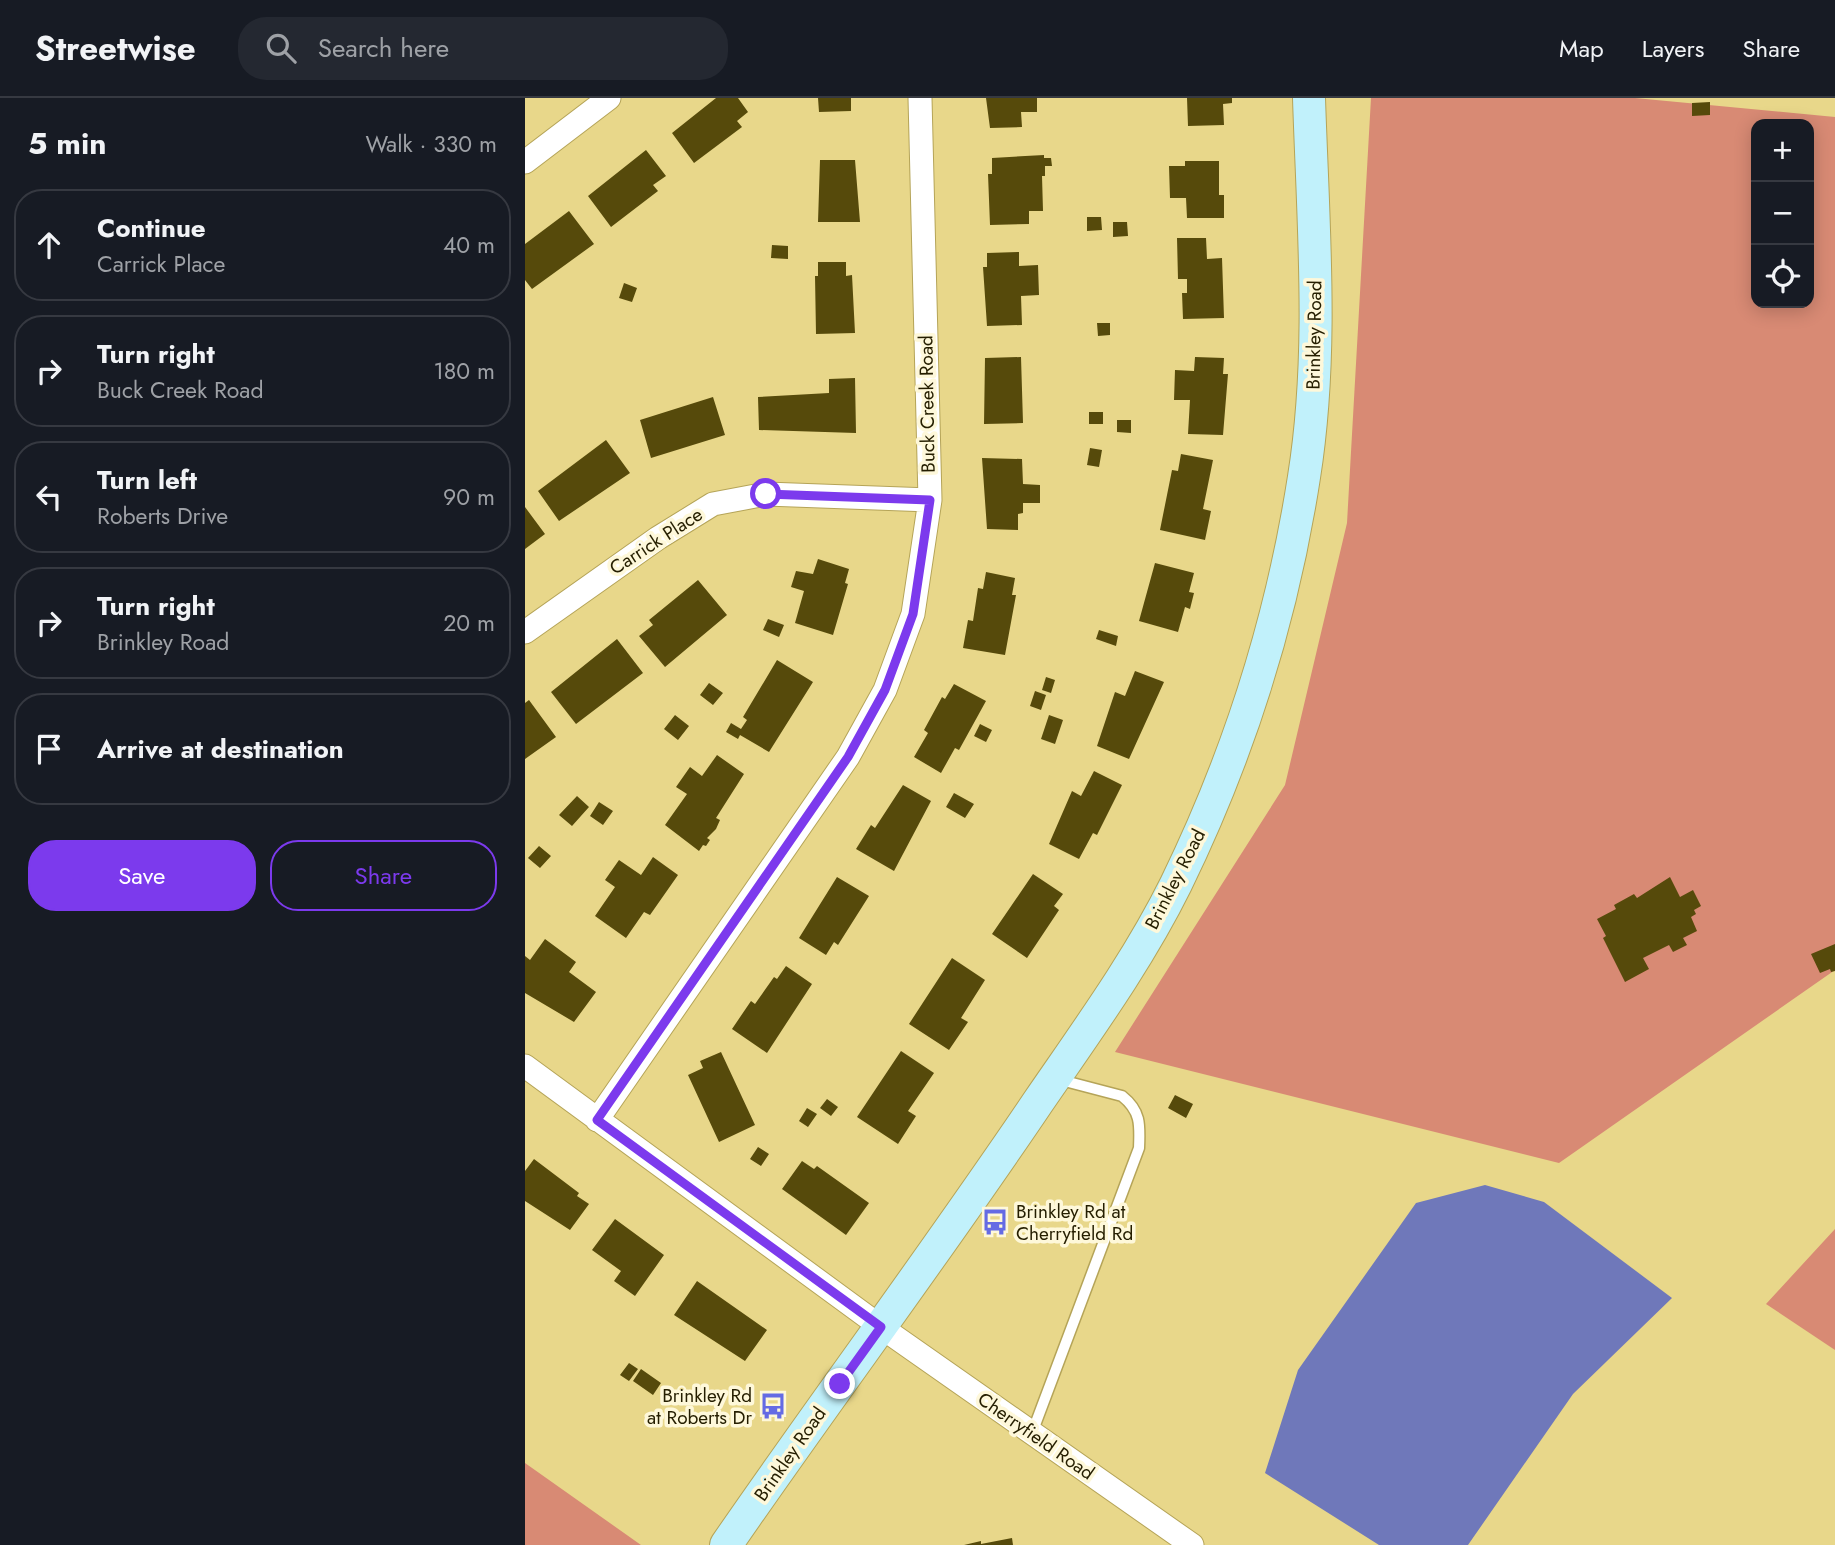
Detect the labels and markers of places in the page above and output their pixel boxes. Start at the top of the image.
place label: Brinkley Rd at Cherryfield Rd [1016,1198,1133,1247]
bus stop icon: Brinkley Rd at Cherryfield Rd [980,1207,1010,1237]
place label: Brinkley Rd at Roberts Dr [647,1382,752,1431]
bus stop icon: Brinkley Rd at Roberts Dr [758,1391,788,1421]

